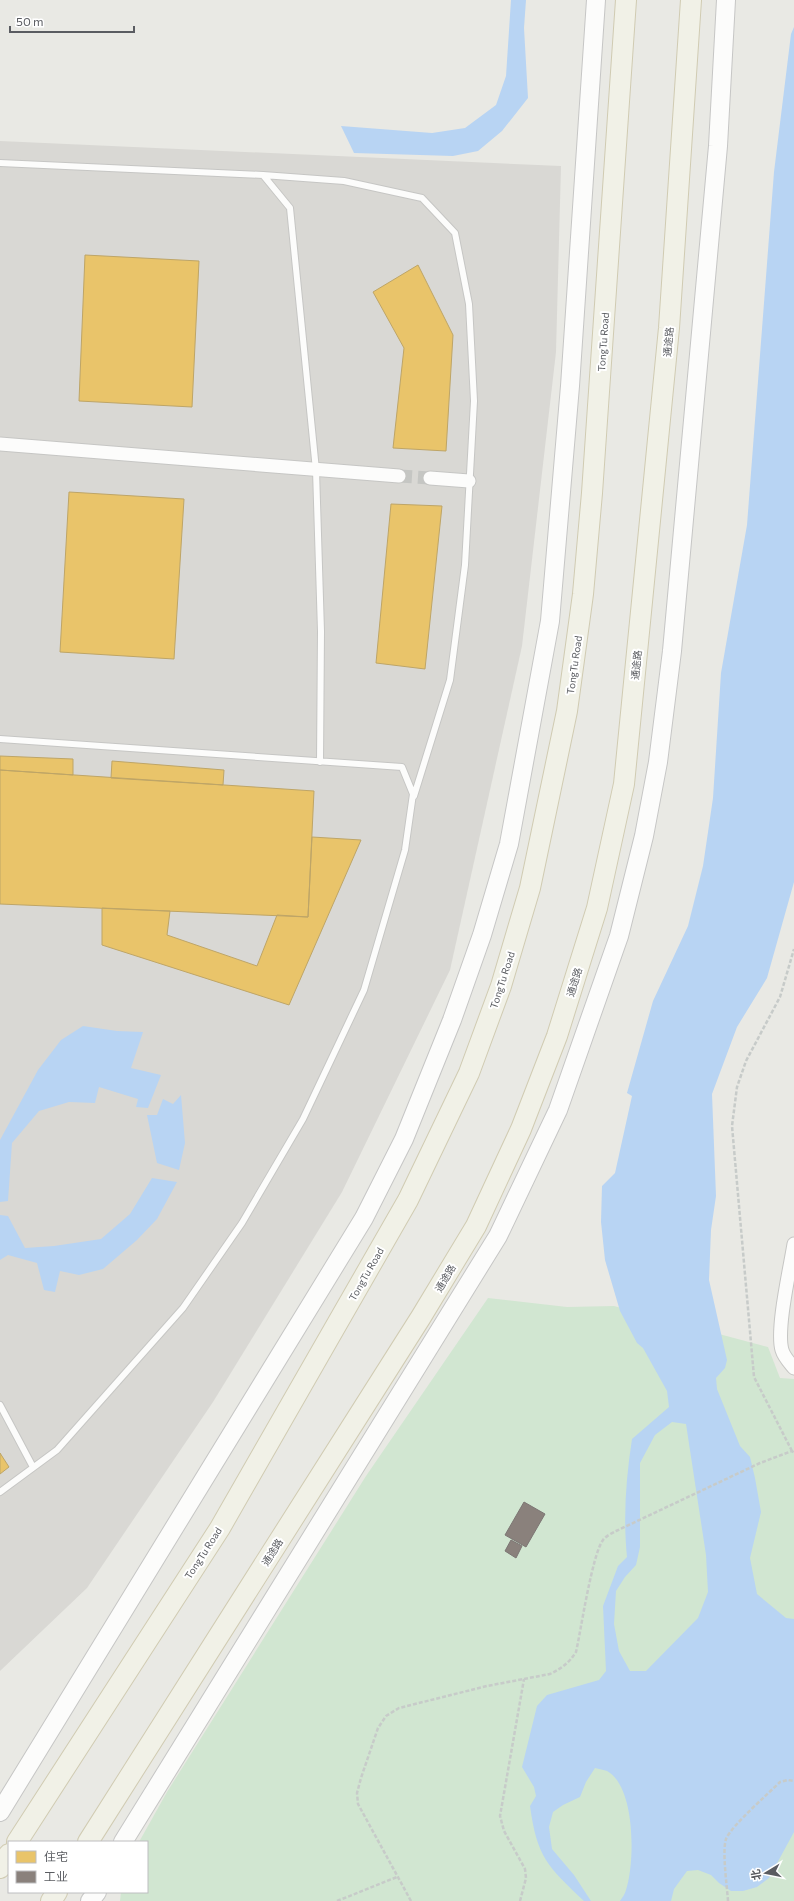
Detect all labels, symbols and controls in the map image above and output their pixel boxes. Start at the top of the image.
scale bar [10,8,134,34]
text: 50 m [16,14,44,28]
street label: TongTu Road [595,312,611,372]
street label: 通途路 [661,327,675,357]
street label: TongTu Road [564,635,584,695]
street label: 通途路 [628,649,644,681]
street label: TongTu Road [487,950,517,1010]
street label: 通途路 [564,966,584,998]
street label: TongTu Road [346,1245,386,1303]
street label: 通途路 [432,1262,458,1294]
street label: TongTu Road [182,1525,224,1581]
street label: 通途路 [259,1536,285,1568]
legend [8,1841,148,1893]
text: 住宅 [44,1849,68,1863]
north arrow [746,1853,786,1893]
text: 北 [748,1868,763,1881]
text: 工业 [44,1869,68,1883]

